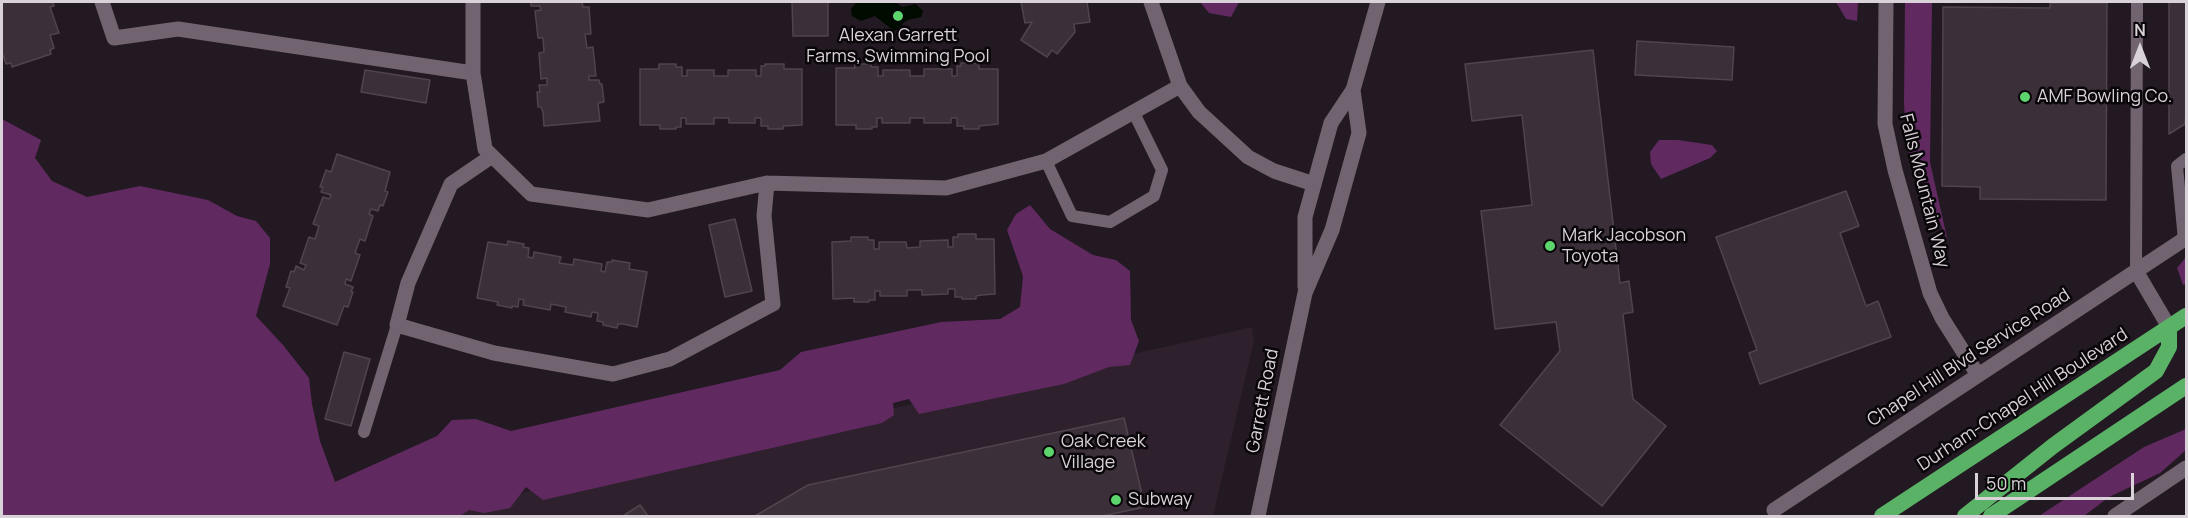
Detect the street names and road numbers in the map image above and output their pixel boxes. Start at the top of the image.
street label: Falls Mountain Way [1894,112,1954,270]
street label: Chapel Hill Blvd Service Road [1864,284,2074,432]
street label: Durham-Chapel Hill Boulevard [1914,324,2132,476]
street label: Garrett Road [1242,347,1284,455]

